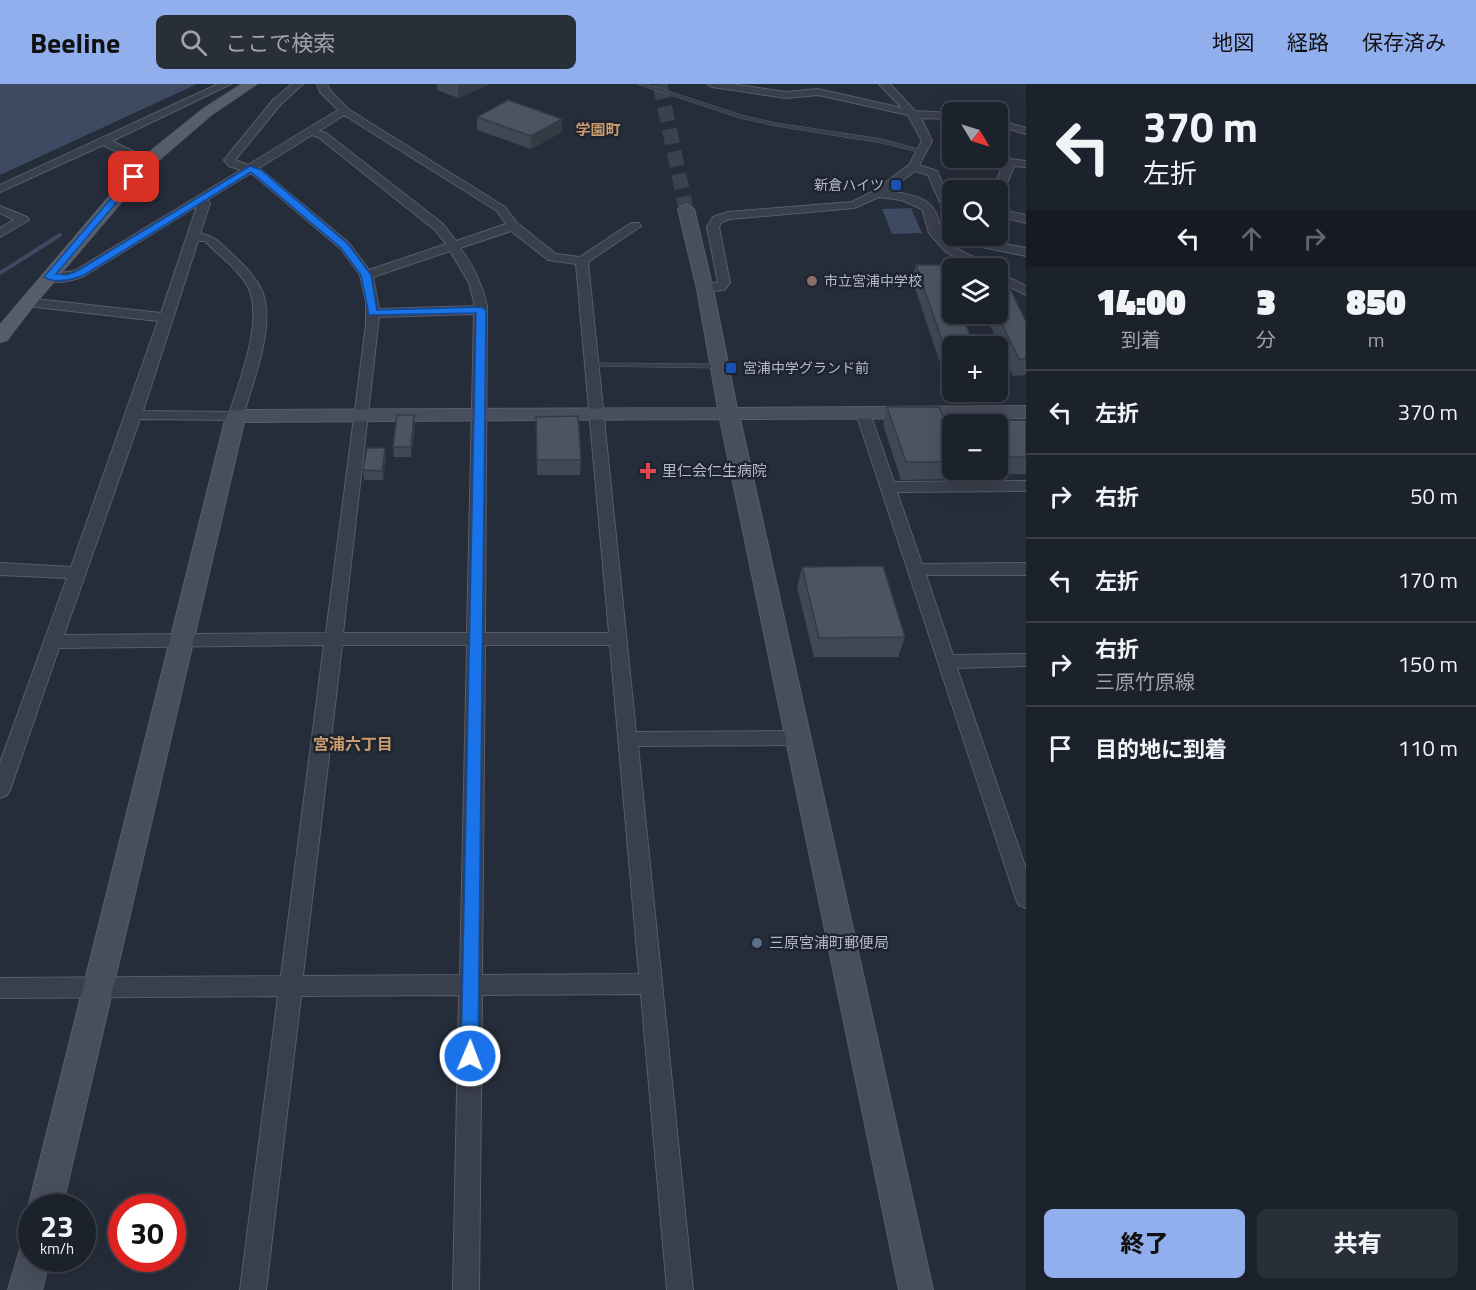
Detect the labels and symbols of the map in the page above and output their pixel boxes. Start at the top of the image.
north arrow [942,102,1008,168]
district label: 学園町 [575,118,621,141]
pin [108,151,159,202]
place label: 新倉ハイツ [814,174,884,195]
marker: 新倉ハイツ [889,178,903,192]
place label: 市立宮浦中学校 [824,270,922,291]
marker: 市立宮浦中学校 [805,274,819,288]
place label: 宮浦中学グランド前 [743,357,869,378]
marker: 宮浦中学グランド前 [724,361,738,375]
place label: 里仁会仁生病院 [662,459,767,482]
marker: 里仁会仁生病院 [639,462,657,480]
district label: 宮浦六丁目 [313,732,393,756]
place label: 三原宮浦町郵便局 [769,931,889,954]
marker: 三原宮浦町郵便局 [750,936,764,950]
position arrow [438,1024,502,1088]
speed limit sign: 30 [108,1194,186,1272]

